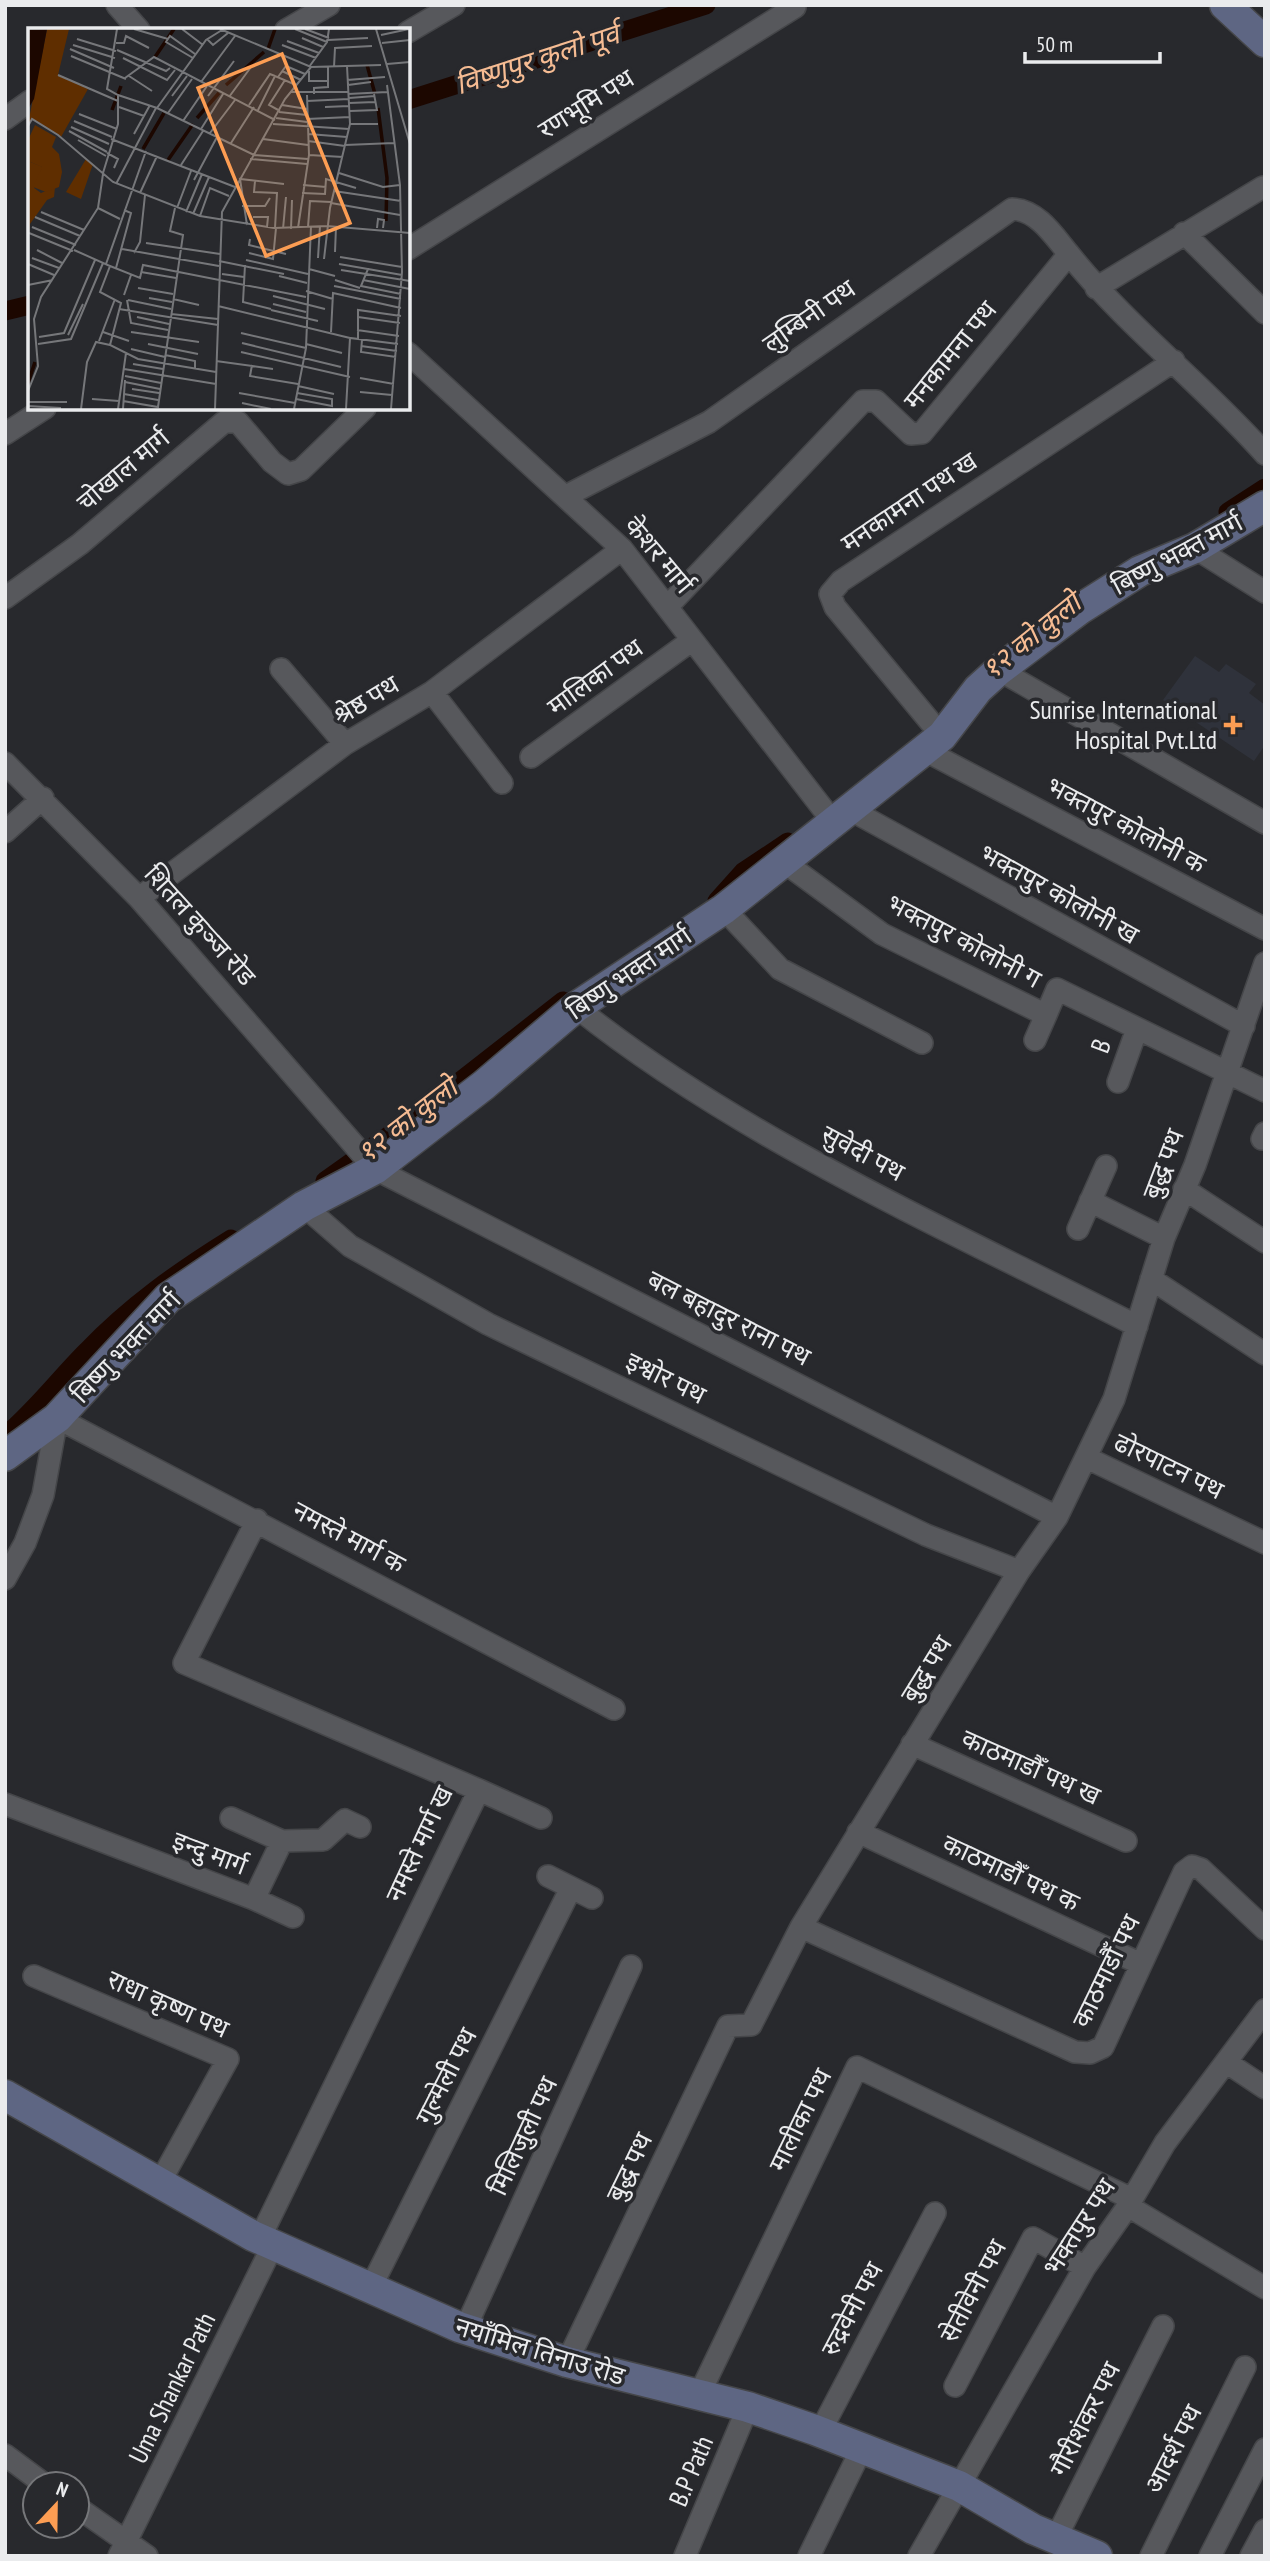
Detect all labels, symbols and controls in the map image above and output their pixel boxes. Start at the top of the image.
water label: विष्णुपुर कुलो पूर्व [450,12,630,102]
scale bar [1025,21,1160,65]
inset map [28,28,410,410]
text: 50 m [1036,31,1073,58]
street label: रणभूमि पथ [532,61,640,146]
street label: लुम्बिनी पथ [756,272,862,359]
street label: मनकामना पथ [896,293,1004,416]
street label: चोखाल मार्ग [69,421,177,518]
street label: मनकामना पथ ख [834,444,984,559]
street label: बिष्णु भक्त मार्ग [1106,505,1249,602]
street label: केशर मार्ग [618,509,702,601]
water label: १२ को कुलो [973,581,1092,687]
street label: मालिका पथ [540,631,649,722]
street label: श्रेष्ठ पथ [327,667,405,732]
place label: Sunrise International Hospital Pvt.Ltd [1029,693,1217,756]
marker: Sunrise International Hospital Pvt.Ltd [1223,715,1243,735]
street label: भक्तपुर कोलोनी क [1041,769,1212,881]
street label: भक्तपुर कोलोनी ख [974,836,1145,951]
street label: शितल कुञ्ज रोड [137,857,264,993]
street label: भक्तपुर कोलोनी ग [881,886,1047,995]
street label: बिष्णु भक्त मार्ग [560,918,698,1026]
street label: B [1083,1034,1118,1057]
water label: १२ को कुलो [349,1066,468,1170]
street label: सुवेदी पथ [816,1117,911,1188]
street label: बुद्ध पथ [1134,1124,1191,1204]
street label: बल बहादुर राना पथ [642,1262,817,1374]
street label: बिष्णु भक्त मार्ग [64,1283,188,1410]
street label: इश्वोर पथ [621,1344,712,1411]
street label: ढोरपाटन पथ [1109,1425,1230,1506]
street label: नमस्ते मार्ग क [287,1493,412,1580]
street label: बुद्ध पथ [892,1629,959,1708]
street label: काठमाडौँ पथ ख [957,1721,1106,1812]
street label: नमस्ते मार्ग ख [377,1780,460,1907]
street label: इन्दु मार्ग [168,1823,253,1883]
street label: काठमाडौँ पथ क [938,1827,1086,1919]
street label: काठमाडौँ पथ [1064,1909,1147,2033]
street label: राधा कृष्ण पथ [102,1962,234,2045]
street label: गुल्मेली पथ [407,2022,484,2129]
street label: मालीका पथ [761,2063,839,2177]
street label: मिलिजुली पथ [481,2071,565,2200]
street label: बुद्ध पथ [598,2127,659,2207]
street label: भक्तपुर पथ [1035,2172,1122,2282]
street label: सेतीवेनी पथ [932,2233,1014,2348]
street label: रुद्रवेनी पथ [813,2256,890,2361]
street label: Uma Shankar Path [121,2307,222,2469]
street label: नयाँमिल तिनाउ रोड [451,2309,630,2392]
street label: गौरीशंकर पथ [1042,2356,1128,2481]
street label: आदर्श पथ [1136,2399,1209,2499]
street label: B.P Path [661,2431,720,2511]
north arrow [21,2470,91,2540]
text: N [53,2476,72,2502]

